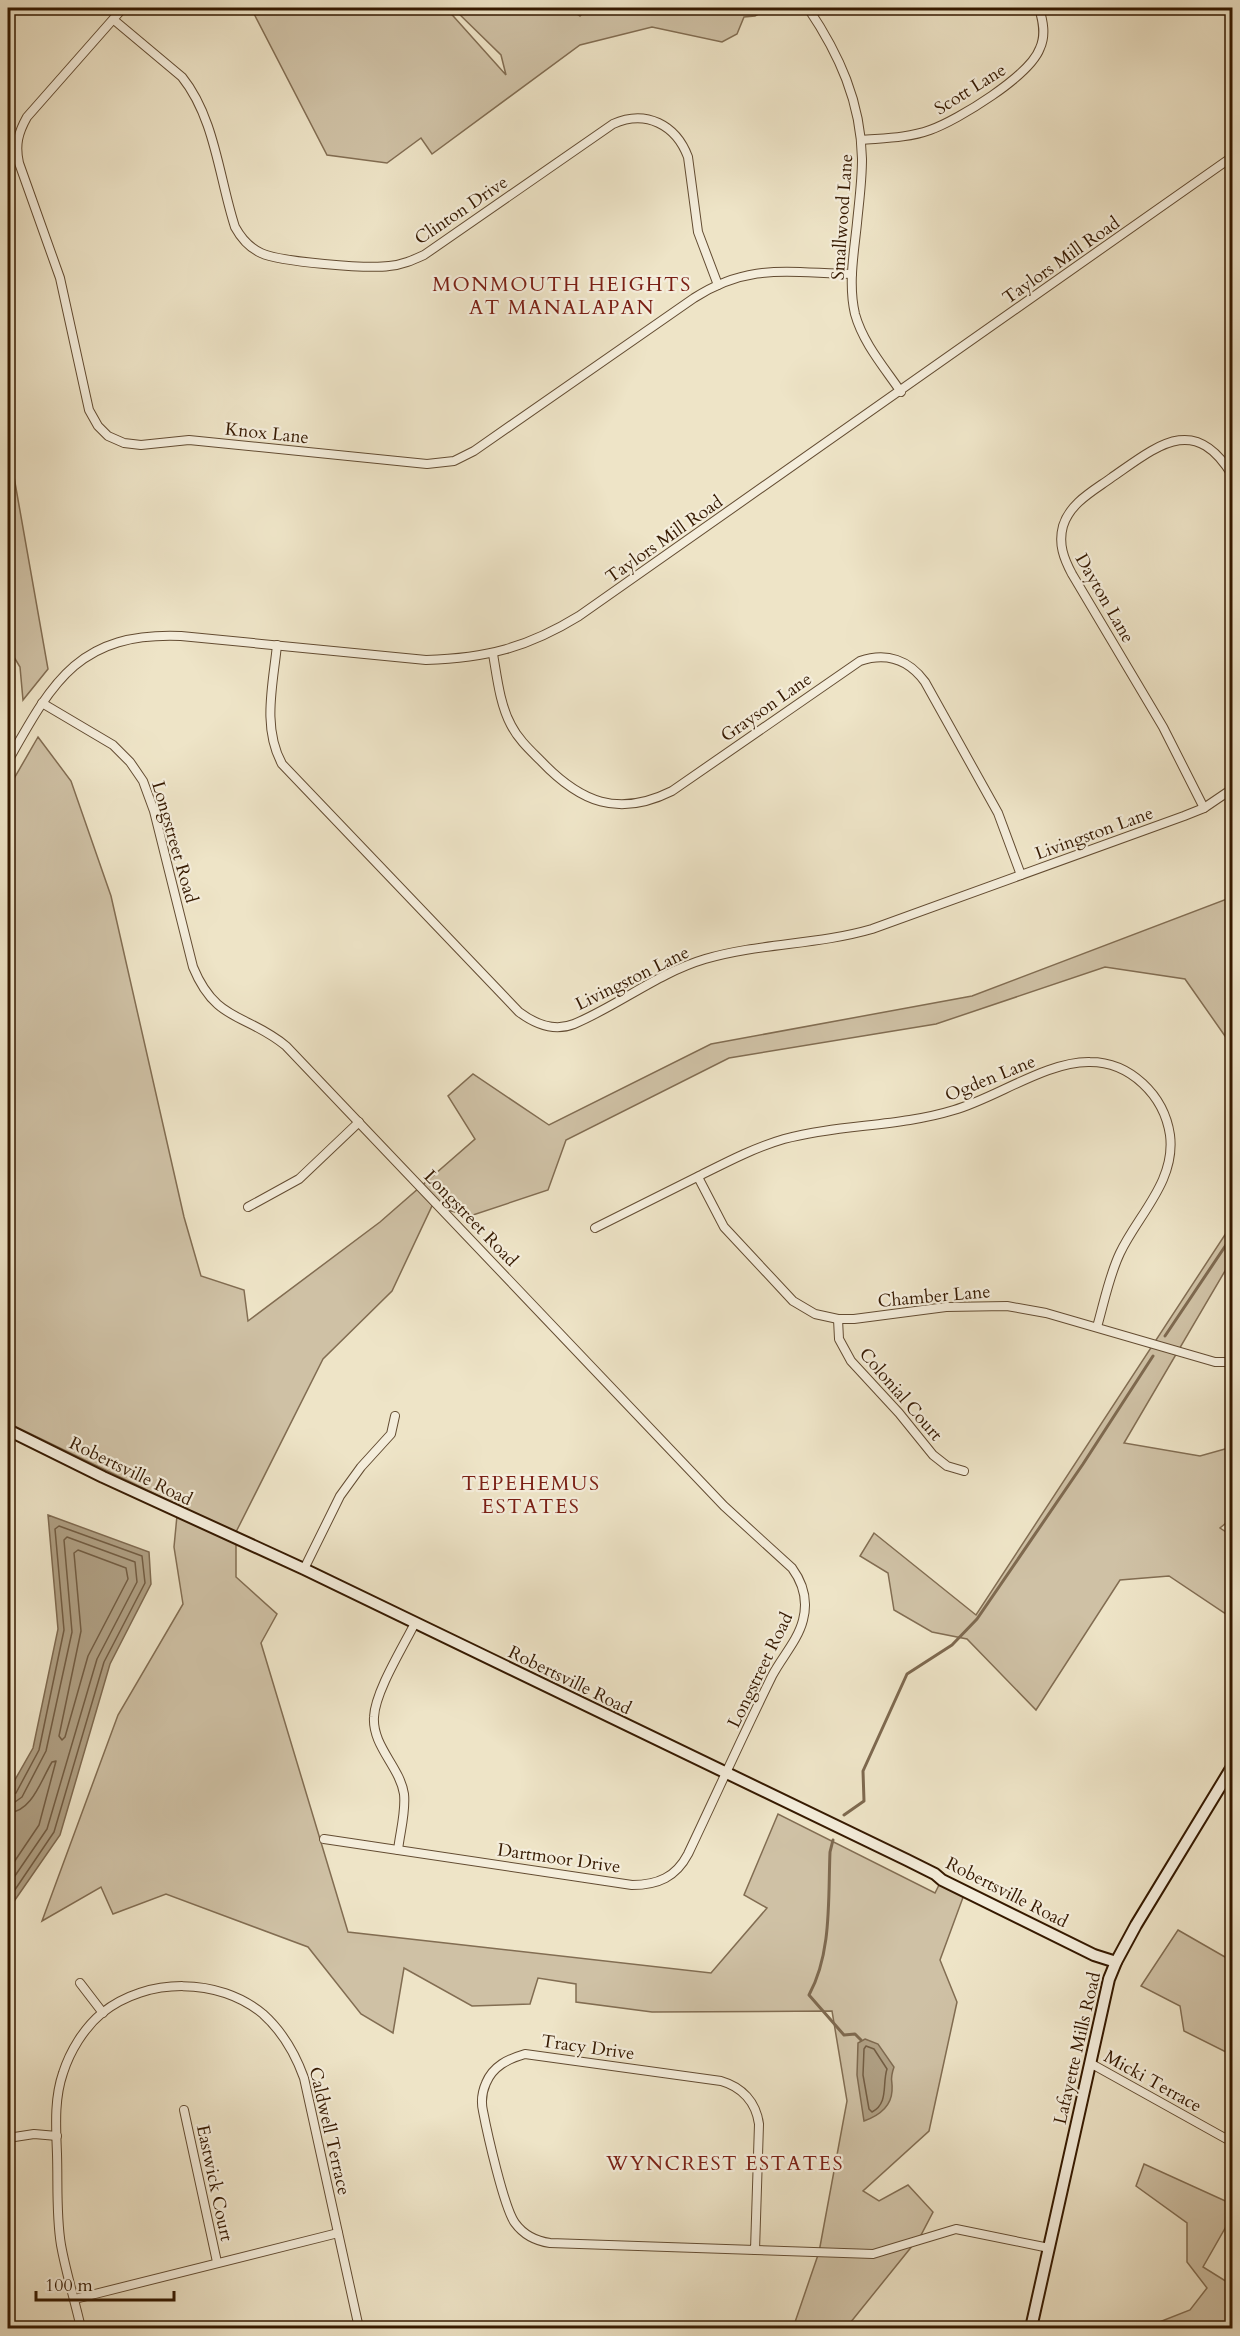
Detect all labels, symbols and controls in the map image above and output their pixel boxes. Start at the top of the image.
street label: Scott Lane [930,58,1011,121]
street label: Smallwood Lane [826,153,859,281]
street label: Clinton Drive [410,170,513,251]
street label: Taylors Mill Road [998,210,1125,310]
district label: MONMOUTH HEIGHTS AT MANALAPAN [432,271,692,321]
street label: Knox Lane [224,417,310,450]
street label: Taylors Mill Road [601,489,728,589]
street label: Dayton Lane [1069,549,1140,648]
street label: Grayson Lane [716,667,817,748]
street label: Longstreet Road [145,778,204,906]
street label: Livingston Lane [1032,801,1157,866]
street label: Livingston Lane [571,940,693,1017]
street label: Ogden Lane [941,1049,1039,1108]
street label: Longstreet Road [418,1164,524,1273]
street label: Chamber Lane [877,1279,991,1314]
street label: Colonial Court [853,1342,948,1447]
street label: Robertsville Road [65,1431,197,1512]
district label: TEPEHEMUS ESTATES [462,1470,600,1520]
street label: Longstreet Road [722,1608,799,1732]
street label: Robertsville Road [504,1640,636,1721]
street label: Dartmoor Drive [496,1837,622,1880]
street label: Robertsville Road [941,1851,1073,1934]
street label: Lafayette Mills Road [1048,1969,1107,2127]
street label: Tracy Drive [540,2029,636,2066]
street label: Micki Terrace [1099,2044,1206,2119]
street label: Caldwell Terrace [303,2064,356,2198]
street label: Eastwick Court [190,2123,239,2244]
district label: WYNCREST ESTATES [605,2150,844,2177]
scale bar [36,2264,174,2302]
text: 100 m [45,2273,93,2298]

